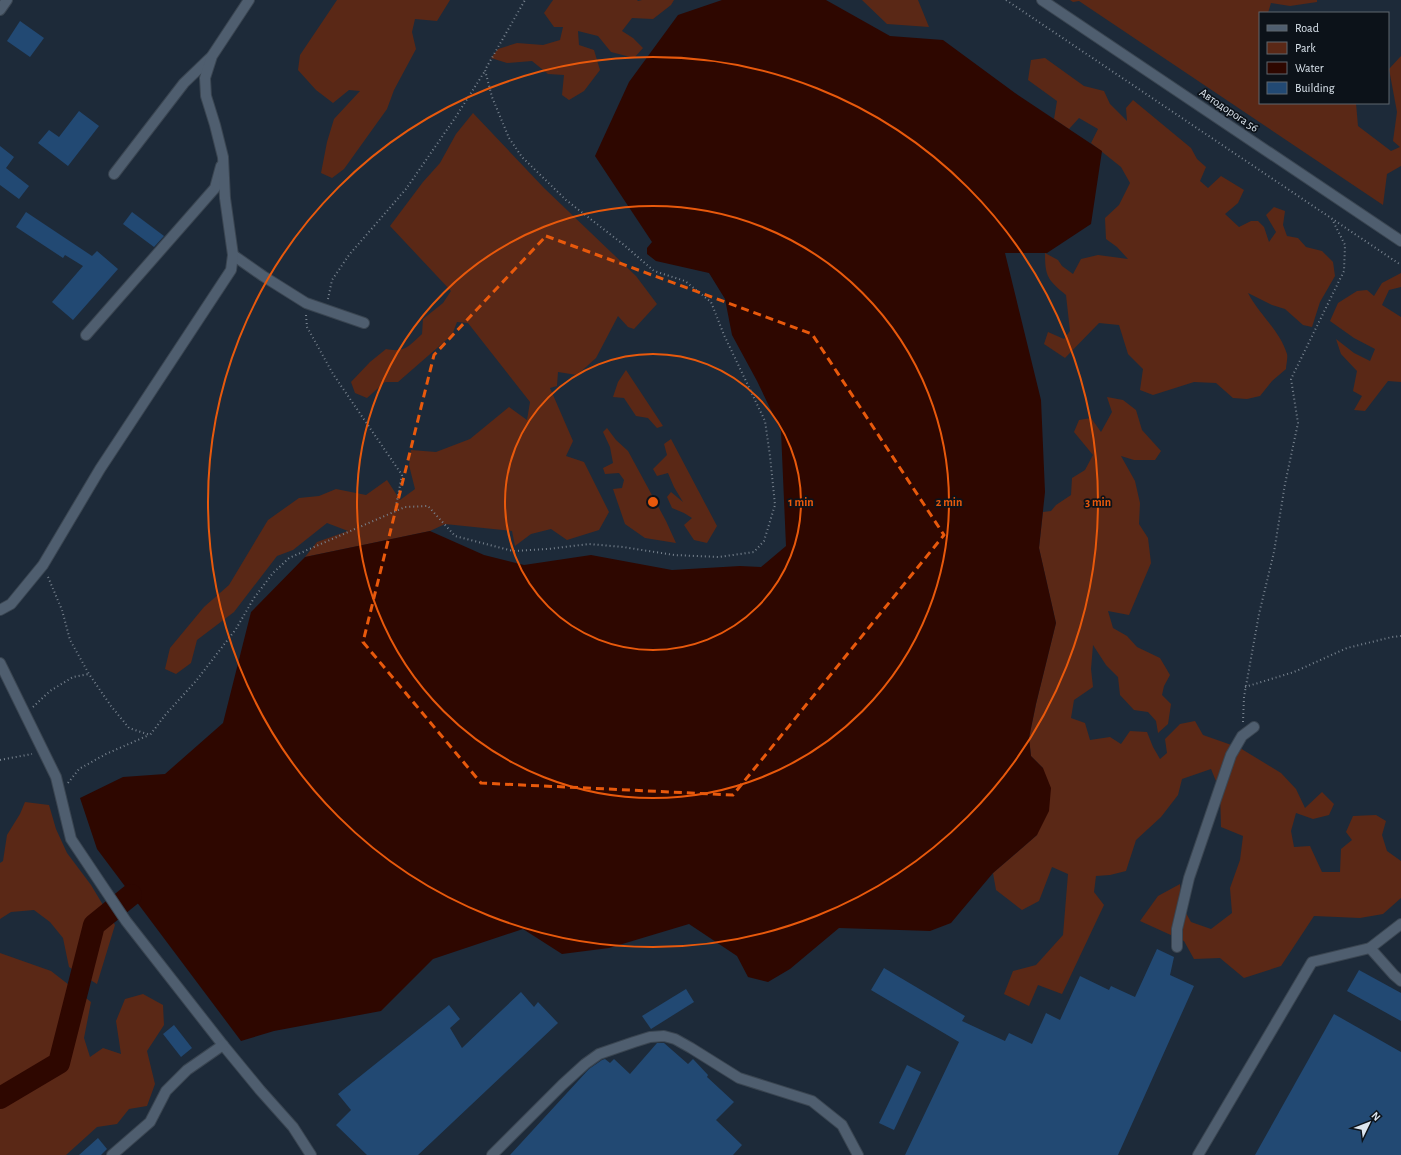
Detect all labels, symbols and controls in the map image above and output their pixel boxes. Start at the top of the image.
legend [1259,12,1389,104]
text: Road [1295,22,1319,34]
text: Park [1295,42,1316,54]
text: Water [1295,62,1324,74]
text: Building [1295,82,1335,94]
street label: Автодорога 56 [1197,86,1261,134]
centre of rings [646,495,660,509]
text: 1 min [788,496,814,508]
text: 2 min [936,496,962,508]
text: 3 min [1085,496,1111,508]
north arrow [1349,1103,1389,1143]
text: N [1369,1110,1383,1123]

